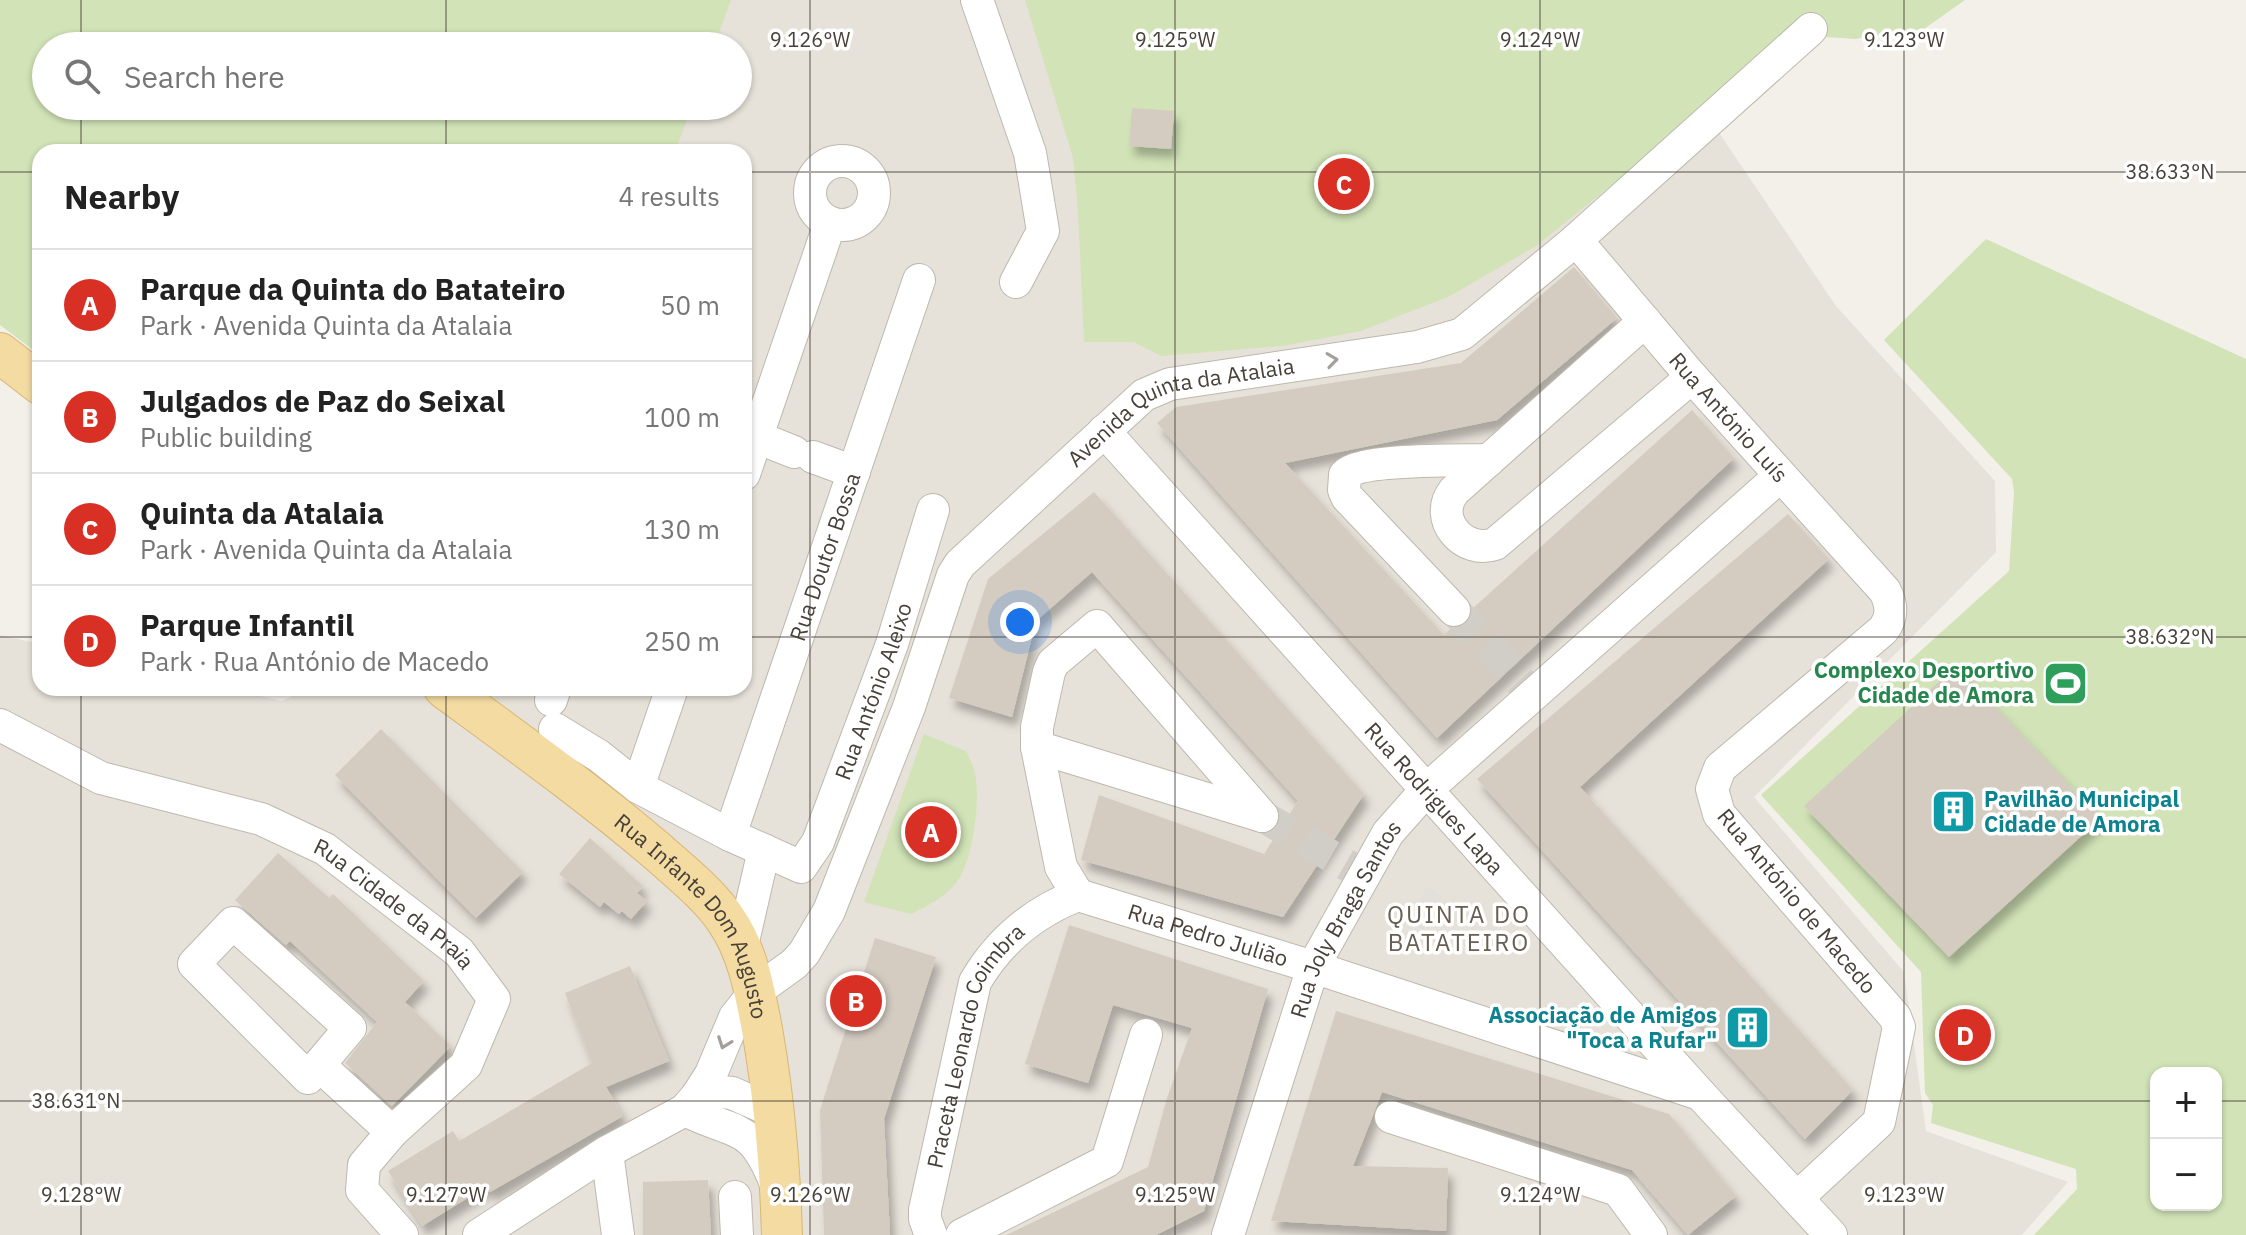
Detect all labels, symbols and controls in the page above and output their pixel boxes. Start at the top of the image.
text: 9.126°W [770,26,850,53]
text: 9.125°W [1135,26,1215,53]
text: 9.124°W [1500,26,1580,53]
text: 9.123°W [1864,26,1944,53]
search box [32,32,752,120]
icon: search [60,54,104,98]
text: Search here [124,57,285,96]
pin: C [1318,154,1370,214]
text: 38.633°N [2126,158,2214,185]
text: Nearby [64,174,179,218]
text: 4 results [618,179,720,213]
text: Parque da Quinta do Batateiro [140,269,565,308]
text: A [81,288,99,322]
text: 50 m [660,288,720,322]
text: Park · Avenida Quinta da Atalaia [140,308,512,342]
street label: Rua António Luís [1663,346,1795,488]
street label: Avenida Quinta da Atalaia [1061,351,1296,473]
one-way arrow [1325,352,1338,369]
text: Julgados de Paz do Seixal [140,381,505,420]
text: B [81,400,99,434]
text: 100 m [644,400,720,434]
text: Public building [140,420,312,454]
street label: Rua Doutor Bossa [782,468,867,645]
text: Quinta da Atalaia [140,493,384,532]
text: C [82,512,98,546]
text: 130 m [644,512,720,546]
text: Park · Avenida Quinta da Atalaia [140,532,512,566]
street label: Rua António Aleixo [828,599,918,784]
your location [1000,602,1040,642]
text: Parque Infantil [140,605,354,644]
text: 38.632°N [2126,623,2214,650]
text: D [81,624,99,658]
text: 250 m [644,624,720,658]
text: Park · Rua António de Macedo [140,644,489,678]
place label: Complexo Desportivo Cidade de Amora [1814,655,2034,709]
sports icon: Complexo Desportivo Cidade de Amora [2041,659,2089,707]
street label: Rua Rodrigues Lapa [1359,716,1511,881]
place label: Pavilhão Municipal Cidade de Amora [1984,784,2180,838]
building icon: Pavilhão Municipal Cidade de Amora [1929,788,1977,836]
pin: A [905,802,957,862]
street label: Rua António de Macedo [1711,802,1883,999]
street label: Rua Infante Dom Augusto [609,807,775,1021]
street label: Rua Joly Braga Santos [1283,813,1407,1022]
street label: Rua Cidade da Praia [310,831,482,975]
street label: Rua Pedro Julião [1125,896,1292,973]
district label: QUINTA DO BATATEIRO [1387,898,1531,958]
street label: Praceta Leonardo Coimbra [920,916,1030,1171]
pin: B [830,971,882,1031]
place label: Associação de Amigos "Toca a Rufar" [1488,1000,1717,1054]
building icon: Associação de Amigos "Toca a Rufar" [1724,1004,1772,1052]
pin: D [1939,1005,1991,1065]
one-way arrow [717,1035,734,1049]
map controls [2150,1067,2222,1211]
button: + [2150,1067,2222,1139]
text: 38.631°N [32,1087,120,1114]
button: − [2150,1139,2222,1211]
text: 9.128°W [41,1181,121,1208]
text: 9.127°W [406,1181,486,1208]
text: 9.126°W [770,1181,850,1208]
text: 9.125°W [1135,1181,1215,1208]
text: 9.124°W [1500,1181,1580,1208]
text: 9.123°W [1864,1181,1944,1208]

